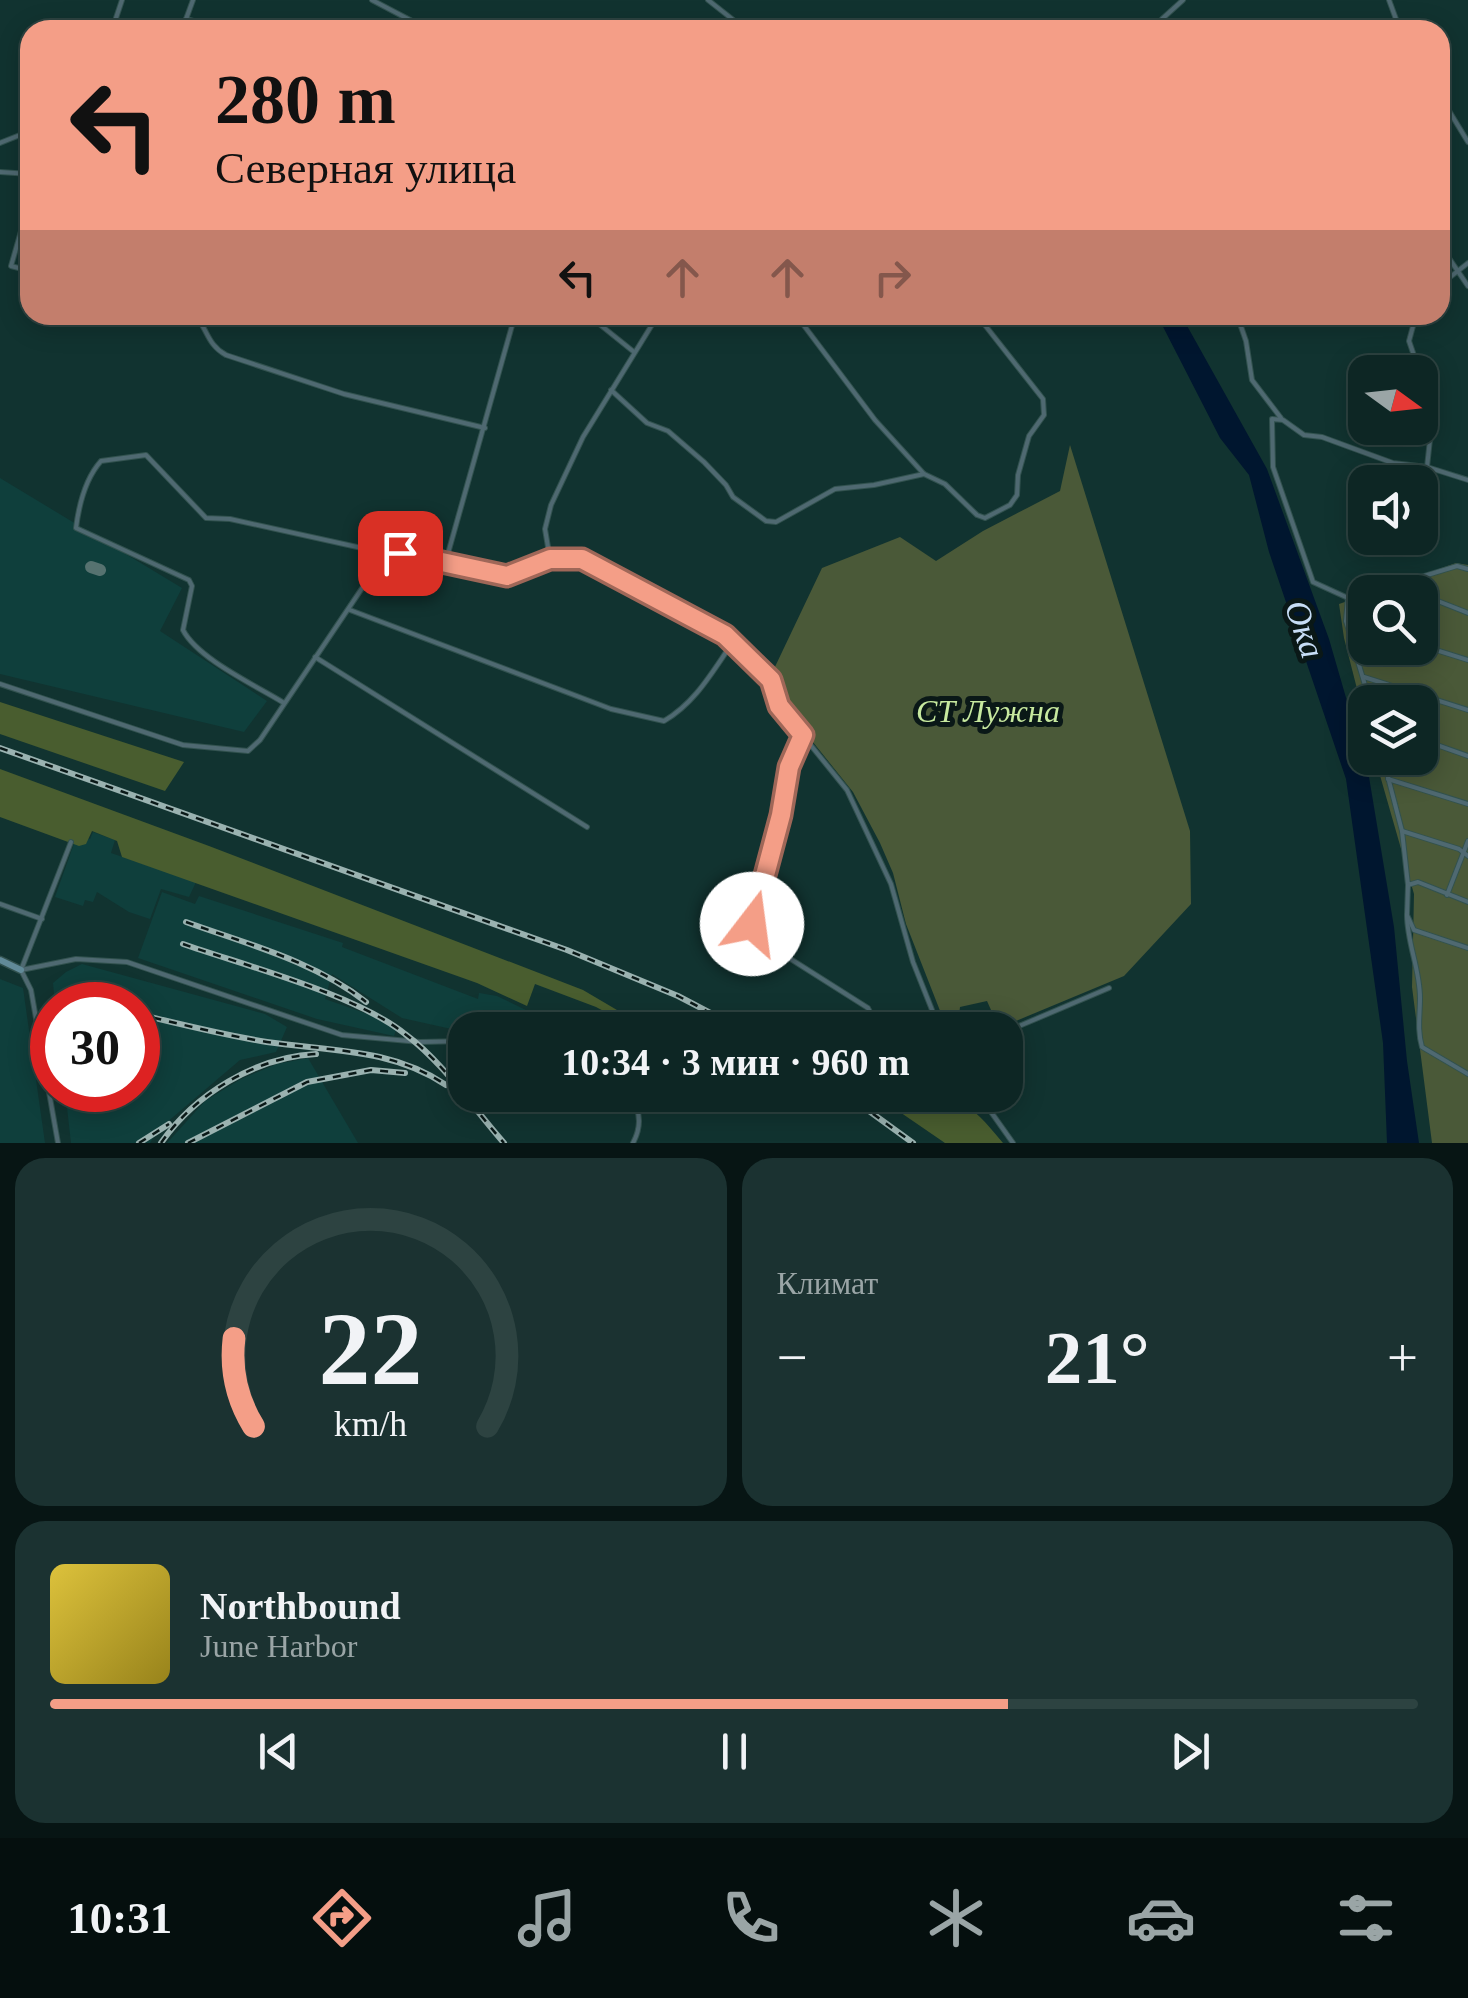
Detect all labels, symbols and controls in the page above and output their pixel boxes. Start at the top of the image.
icon: left [50,60,180,190]
text: 280 m [215,61,396,138]
text: Северная улица [215,143,516,193]
icon: left [550,250,605,305]
icon: ahead [655,250,710,305]
icon: ahead [760,250,815,305]
icon: right [865,250,920,305]
north arrow [1348,355,1438,445]
map controls [1348,355,1438,775]
button: sound [1348,465,1438,555]
pin [358,511,443,596]
icon: arrive [373,526,428,581]
button: search [1348,575,1438,665]
water label: Ока [1277,595,1332,663]
button: layers [1348,685,1438,775]
park label: СТ Лужна [916,693,1060,729]
position arrow [700,872,804,976]
speed limit sign: 30 [30,982,160,1112]
text: 10:34 · 3 мин · 960 m [561,1041,910,1083]
text: Климат [777,1265,878,1301]
text: 22 [319,1291,423,1406]
text: 21° [1045,1316,1150,1399]
text: − [777,1327,808,1388]
text: + [1387,1327,1418,1388]
text: km/h [334,1404,408,1444]
text: Northbound [200,1585,401,1627]
text: June Harbor [200,1628,357,1664]
icon: previous [251,1724,306,1779]
icon: pause [707,1724,762,1779]
icon: next [1163,1724,1218,1779]
icon: directions [307,1883,377,1953]
icon: music [512,1883,582,1953]
icon: phone [716,1883,786,1953]
icon: climate [921,1883,991,1953]
icon: car [1126,1883,1196,1953]
icon: filters [1331,1883,1401,1953]
text: 10:31 [67,1893,172,1943]

